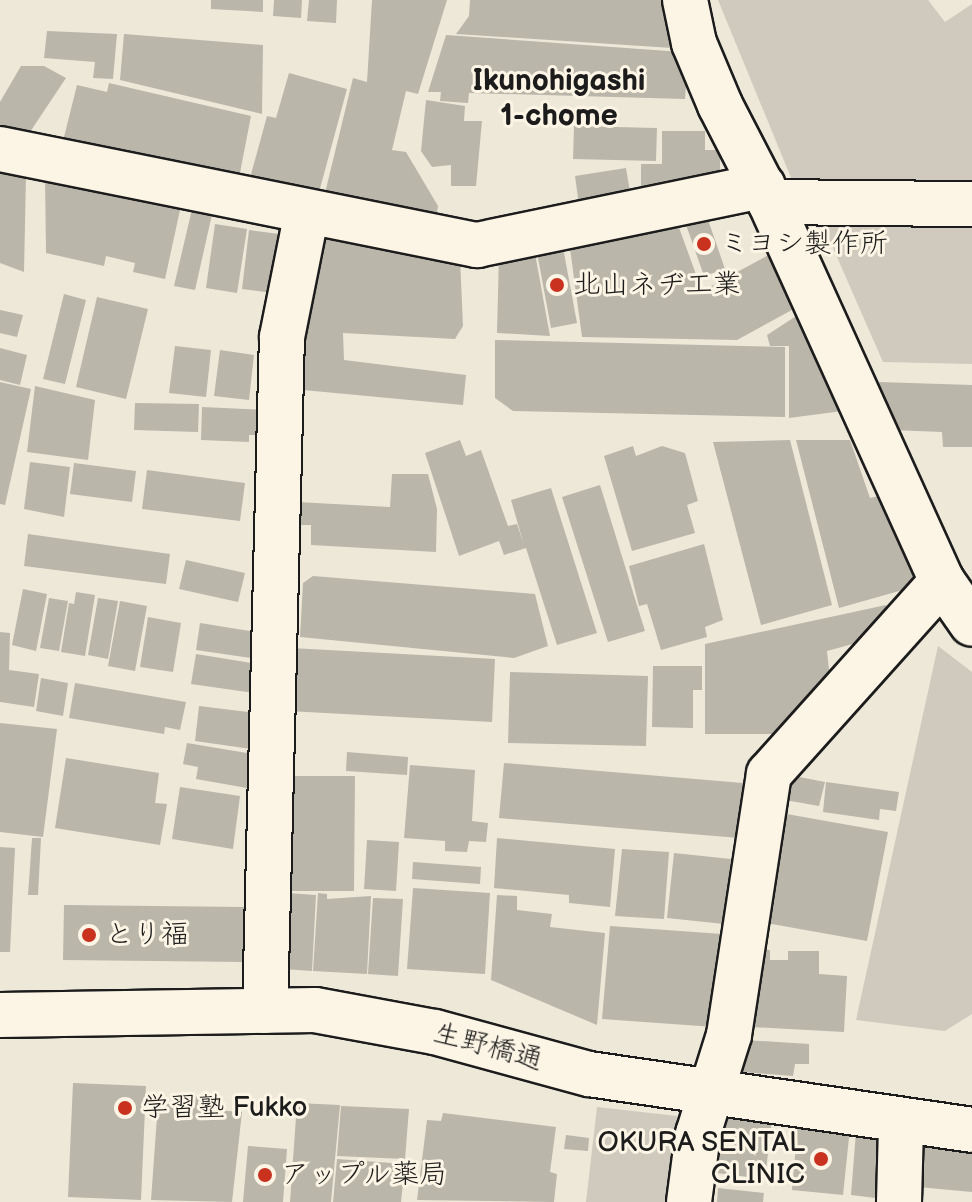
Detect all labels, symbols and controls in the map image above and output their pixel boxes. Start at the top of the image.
district label: Ikunohigashi 1-chome [473,63,645,134]
place label: ミヨシ製作所 [720,227,888,261]
marker: ミヨシ製作所 [695,235,713,253]
place label: 北山ネヂ工業 [573,268,741,302]
marker: 北山ネヂ工業 [548,276,566,294]
place label: とり福 [105,918,189,952]
marker: とり福 [80,926,98,944]
street label: 生野橋通 [430,1016,546,1078]
place label: 学習塾 Fukko [141,1091,307,1125]
marker: 学習塾 Fukko [116,1099,134,1117]
place label: OKURA SENTAL CLINIC [597,1126,805,1192]
marker: OKURA SENTAL CLINIC [812,1150,830,1168]
place label: アップル薬局 [281,1158,449,1192]
marker: アップル薬局 [256,1166,274,1184]

